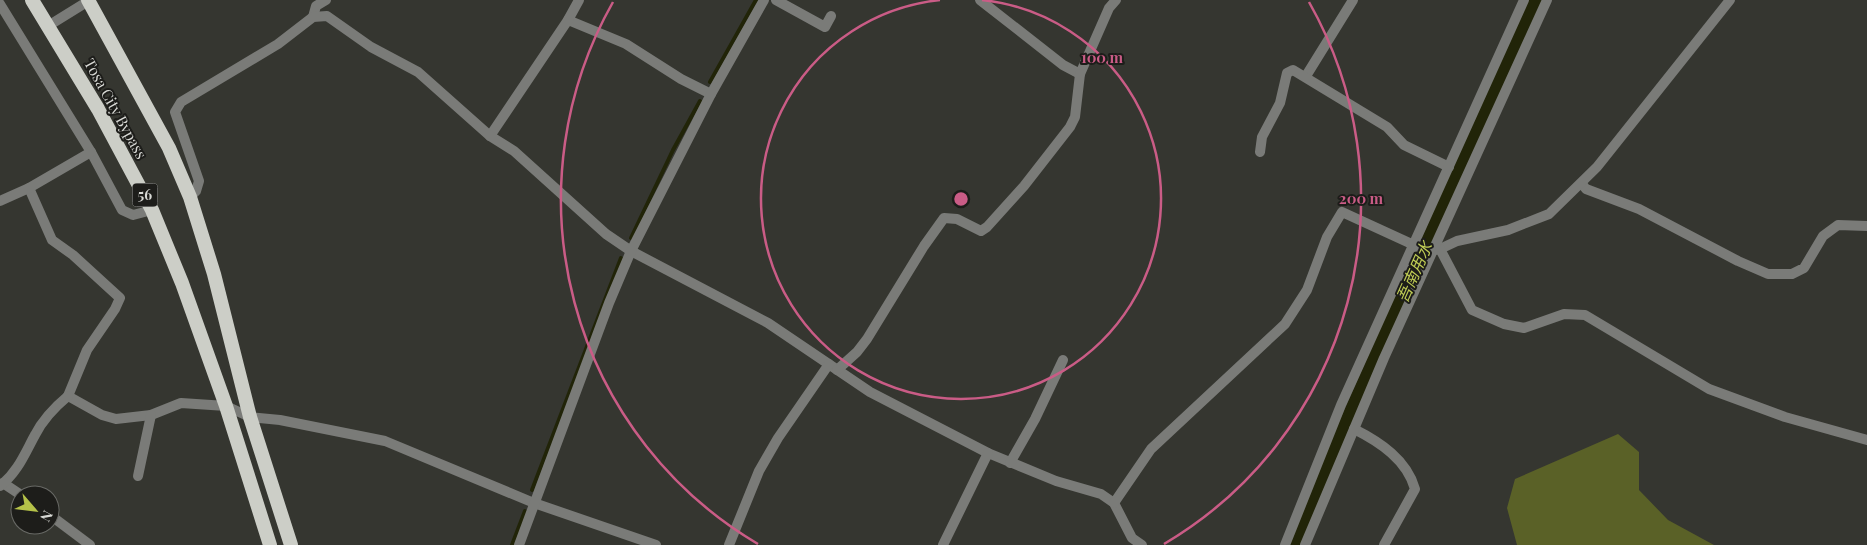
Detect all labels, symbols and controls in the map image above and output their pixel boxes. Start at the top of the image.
text: 100 m [1081,47,1124,67]
street label: Tosa City Bypass [80,55,152,162]
road number: 56 [132,184,158,206]
text: 200 m [1339,188,1384,208]
centre of rings [952,190,970,208]
water label: 吾南用水 [1391,236,1437,305]
north arrow [10,485,60,535]
text: N [36,507,58,525]

